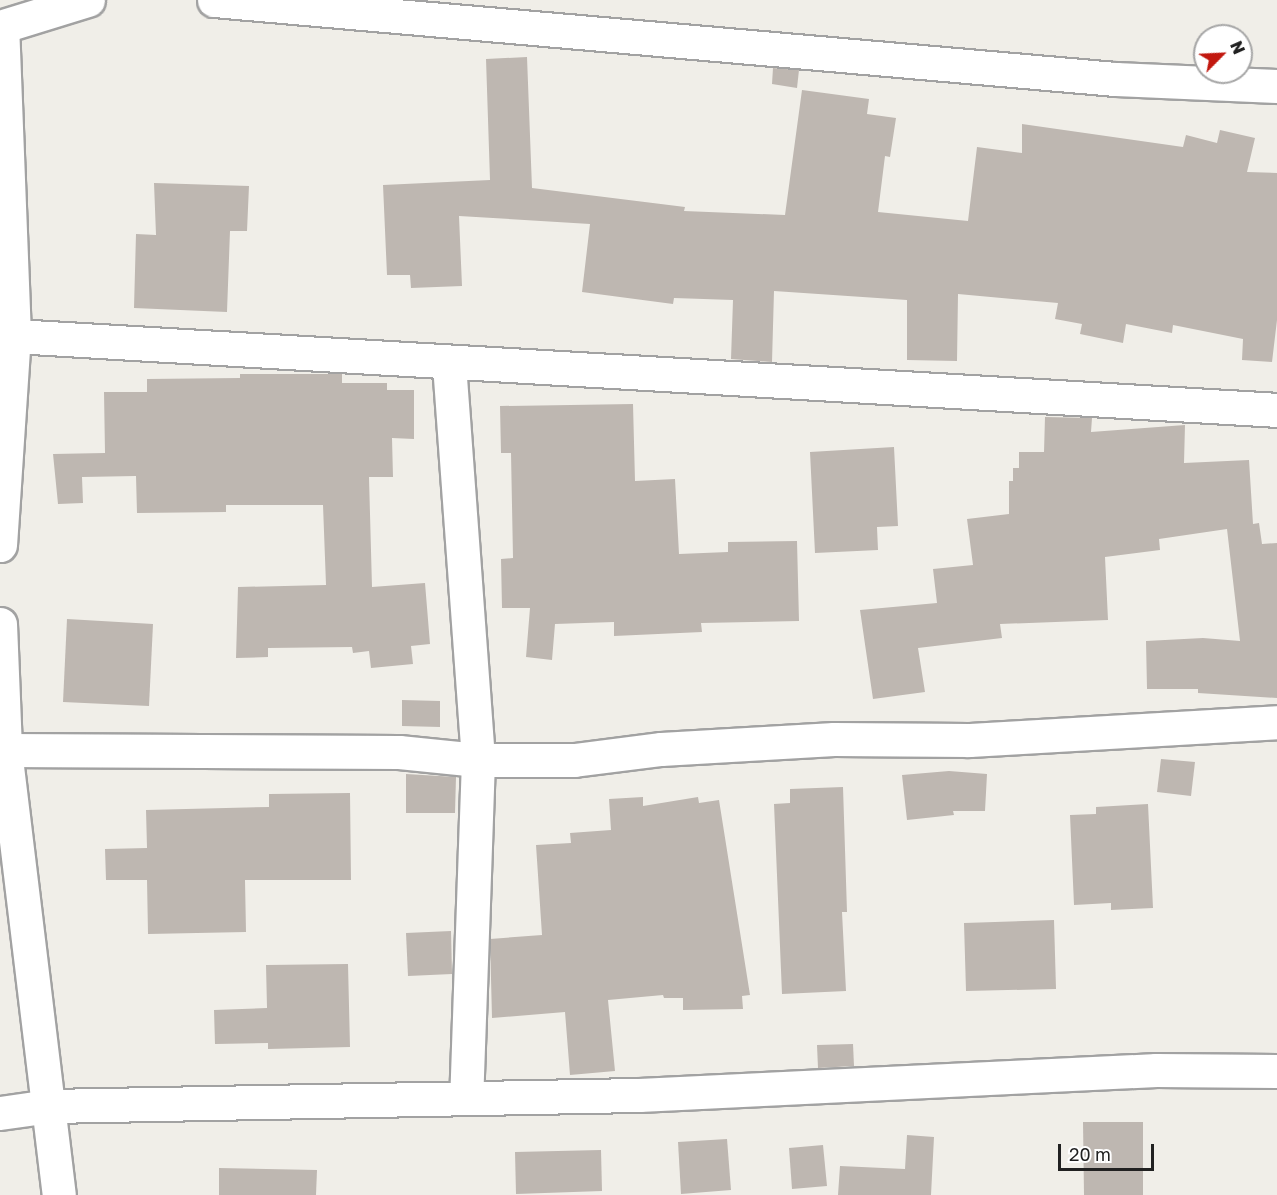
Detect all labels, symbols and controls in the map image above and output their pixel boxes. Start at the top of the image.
north arrow [1193,24,1253,84]
text: N [1226,38,1249,57]
scale bar [1061,1132,1157,1170]
text: 20 m [1069,1143,1111,1165]

